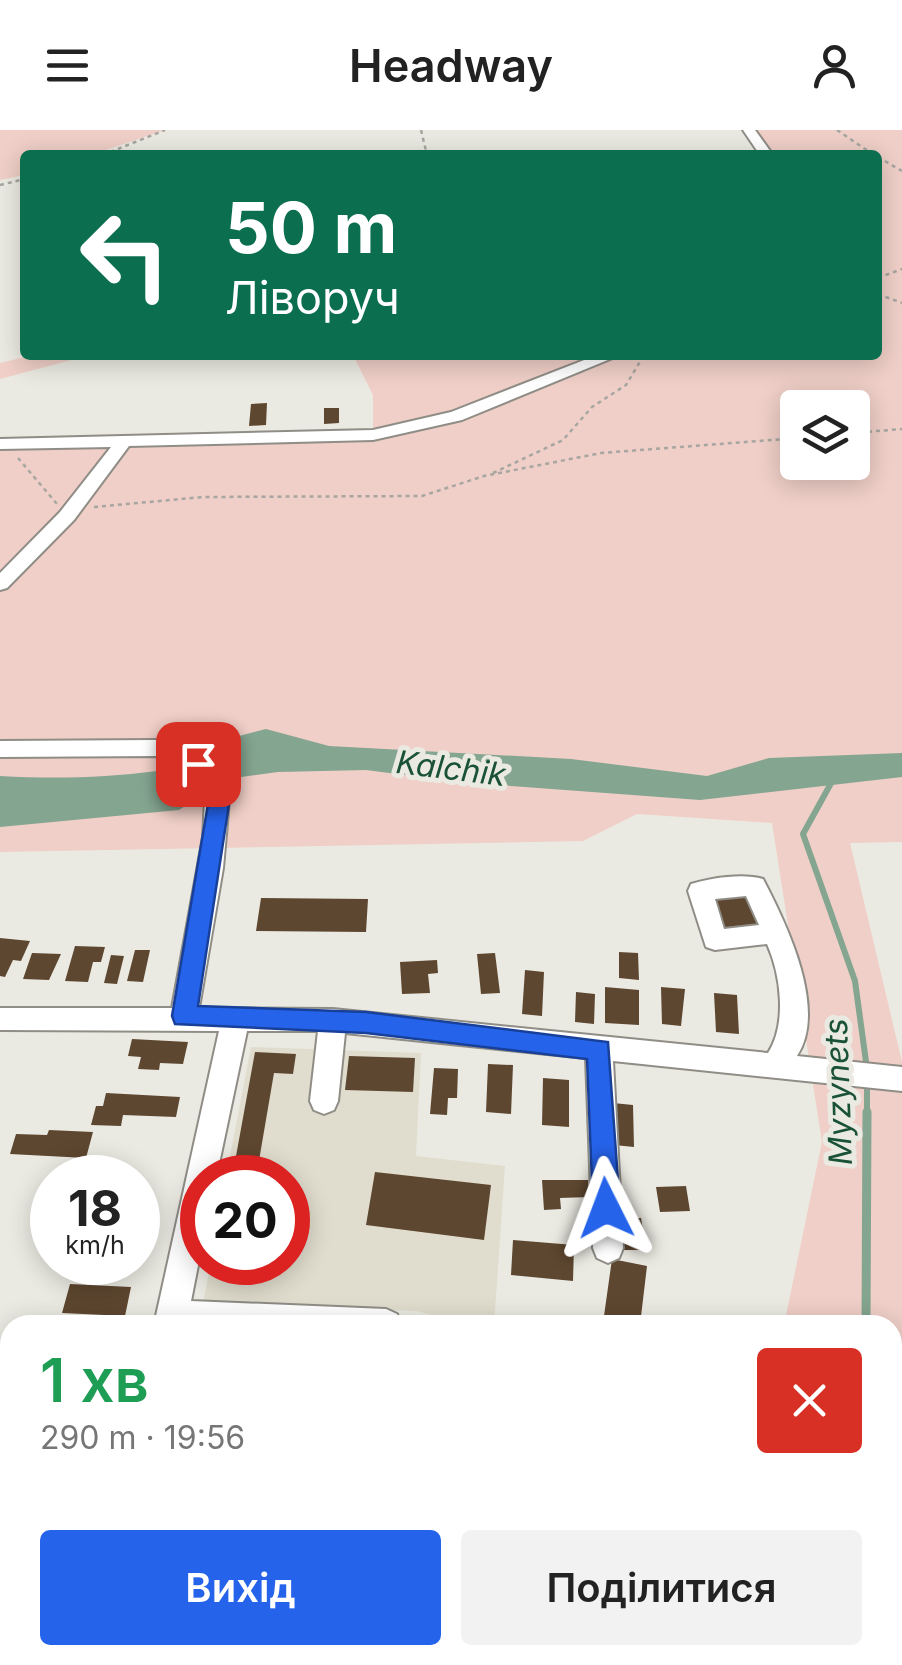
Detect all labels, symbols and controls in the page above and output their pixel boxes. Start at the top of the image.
icon: menu [40,38,95,93]
text: Headway [349,38,553,93]
icon: person [807,38,862,93]
text: 50 m [225,185,397,270]
icon: left [60,190,190,320]
text: Ліворуч [225,270,400,325]
map controls [780,390,870,480]
button: layers [780,390,870,480]
pin [156,722,241,807]
icon: arrive [171,737,226,792]
water label: Kalchik [394,742,509,794]
water label: Myzynets [816,1018,860,1166]
speed limit sign: 20 [180,1155,310,1285]
position arrow [554,1156,658,1260]
text: 18 [68,1178,122,1238]
text: km/h [65,1230,125,1260]
text: 1 хв [40,1344,149,1416]
button: close [757,1348,862,1453]
text: 290 m · 19:56 [40,1418,245,1457]
button: Вихід [40,1530,441,1645]
button: Поділитися [461,1530,862,1645]

